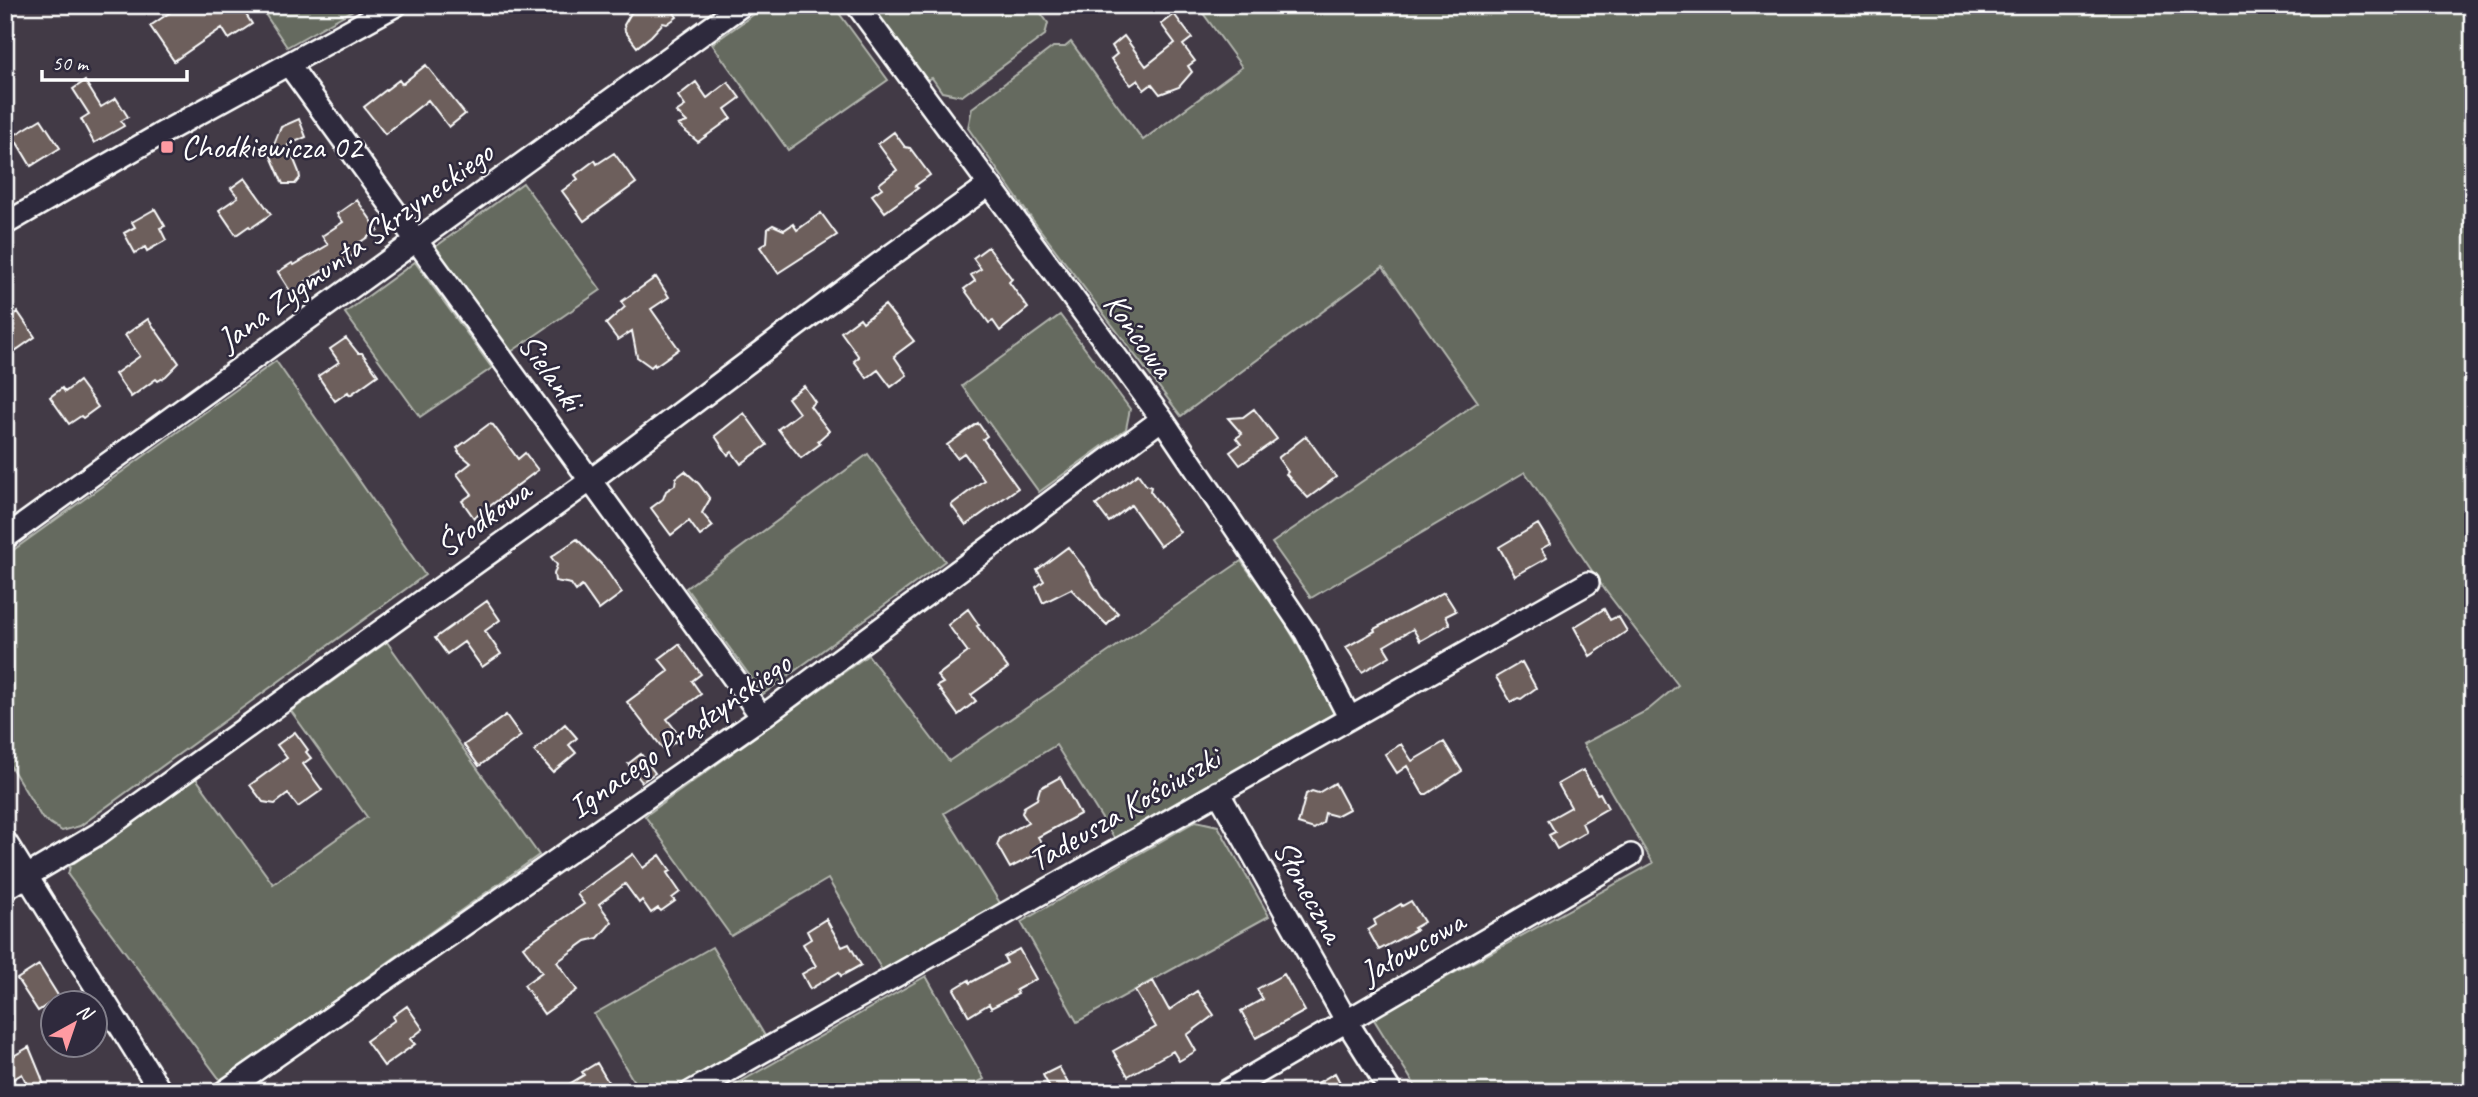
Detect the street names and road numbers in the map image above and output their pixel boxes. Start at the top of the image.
street label: Jana Zygmunta Skrzyneckiego [207,130,503,362]
street label: Końcowa [1094,284,1185,387]
street label: Sielanki [509,325,595,422]
street label: Środkowa [427,468,541,566]
street label: Ignacego Prądzyńskiego [559,642,800,828]
street label: Tadeusza Kościuszki [1021,735,1231,881]
street label: Słoneczna [1264,832,1355,952]
street label: Jałowcowa [1350,899,1474,995]

